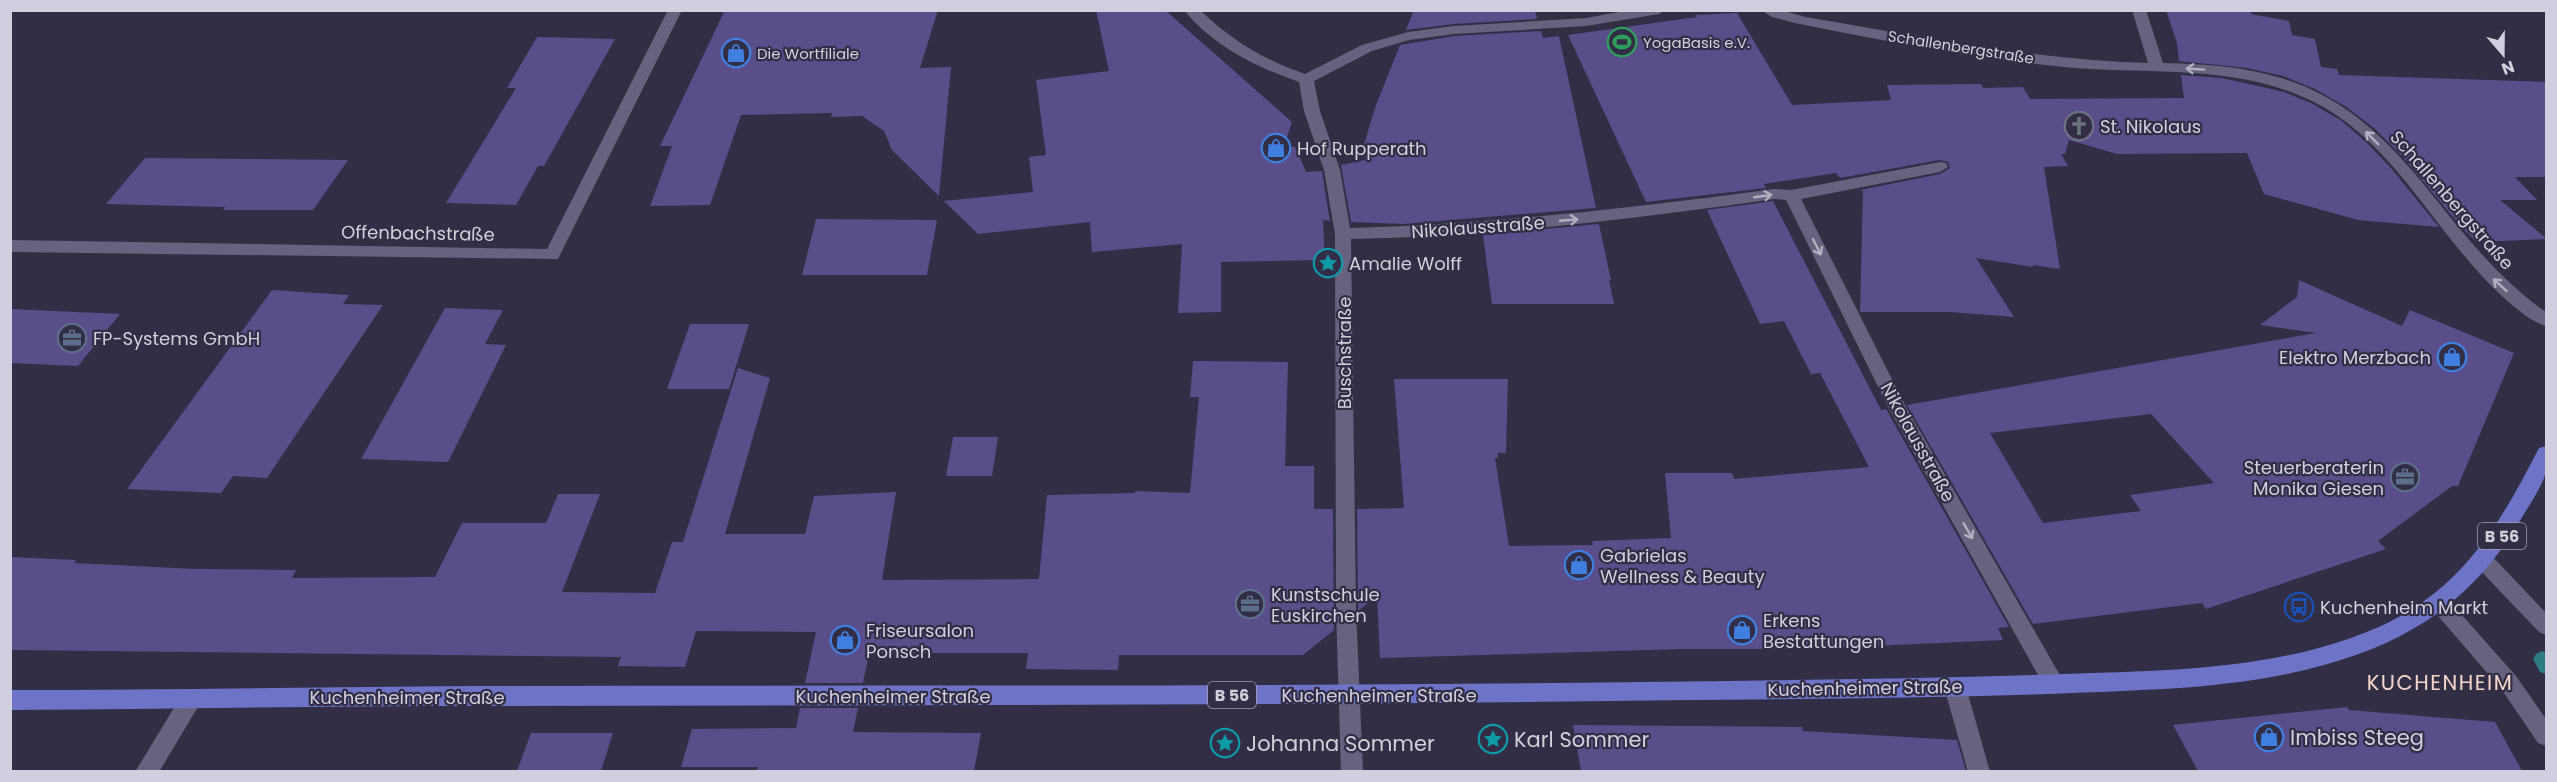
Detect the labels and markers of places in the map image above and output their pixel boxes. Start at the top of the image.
sports icon: YogaBasis e.V. [1606,26,1638,58]
place label: YogaBasis e.V. [1643,32,1750,53]
shop icon: Die Wortfiliale [720,37,752,69]
place label: Die Wortfiliale [757,43,859,64]
church icon: St. Nikolaus [2063,110,2095,142]
place label: St. Nikolaus [2100,114,2201,139]
shop icon: Hof Rupperath [1260,132,1292,164]
place label: Hof Rupperath [1297,136,1427,161]
place icon: Amalie Wolff [1312,247,1344,279]
place label: Amalie Wolff [1349,251,1462,276]
office icon: FP-Systems GmbH [56,322,88,354]
place label: FP-Systems GmbH [93,326,260,351]
shop icon: Elektro Merzbach [2436,341,2468,373]
place label: Elektro Merzbach [2279,345,2431,370]
place label: Steuerberaterin Monika Giesen [2244,455,2384,501]
office icon: Steuerberaterin Monika Giesen [2389,461,2421,493]
place label: Gabrielas Wellness & Beauty [1600,543,1765,589]
shop icon: Gabrielas Wellness & Beauty [1563,549,1595,581]
place label: Kunstschule Euskirchen [1271,582,1380,628]
office icon: Kunstschule Euskirchen [1234,588,1266,620]
bus stop icon: Kuchenheim Markt [2283,591,2315,623]
place label: Kuchenheim Markt [2320,595,2488,620]
place label: Erkens Bestattungen [1763,608,1884,654]
shop icon: Erkens Bestattungen [1726,614,1758,646]
place label: Friseursalon Ponsch [866,618,974,664]
shop icon: Friseursalon Ponsch [829,624,861,656]
shop icon: Imbiss Steeg [2253,721,2285,753]
place icon: Karl Sommer [1477,723,1509,755]
place label: Imbiss Steeg [2290,723,2424,752]
place label: Karl Sommer [1514,725,1649,754]
place icon: Johanna Sommer [1209,727,1241,759]
place label: Johanna Sommer [1246,729,1435,758]

